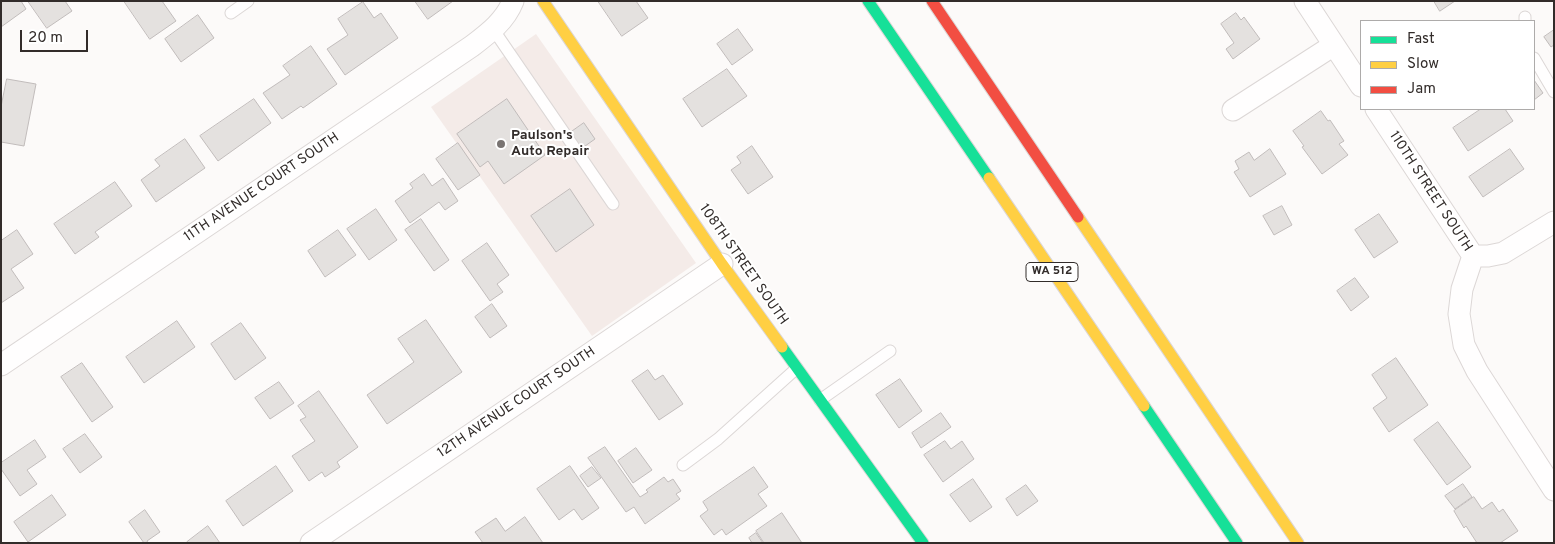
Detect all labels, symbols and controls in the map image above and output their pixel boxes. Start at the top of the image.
scale bar [22,20,90,52]
legend [1360,20,1535,110]
text: 20 m [28,29,63,48]
text: Fast [1407,30,1435,49]
text: Slow [1407,55,1439,74]
text: Jam [1407,80,1436,99]
place label: Paulson's Auto Repair [511,128,589,160]
street label: 110TH STREET SOUTH [1385,129,1475,255]
street label: 11TH AVENUE COURT SOUTH [181,130,343,246]
marker: Paulson's Auto Repair [495,138,507,150]
street label: 108TH STREET SOUTH [695,201,791,329]
road number: WA 512 [1026,262,1078,282]
street label: 12TH AVENUE COURT SOUTH [435,344,599,462]

